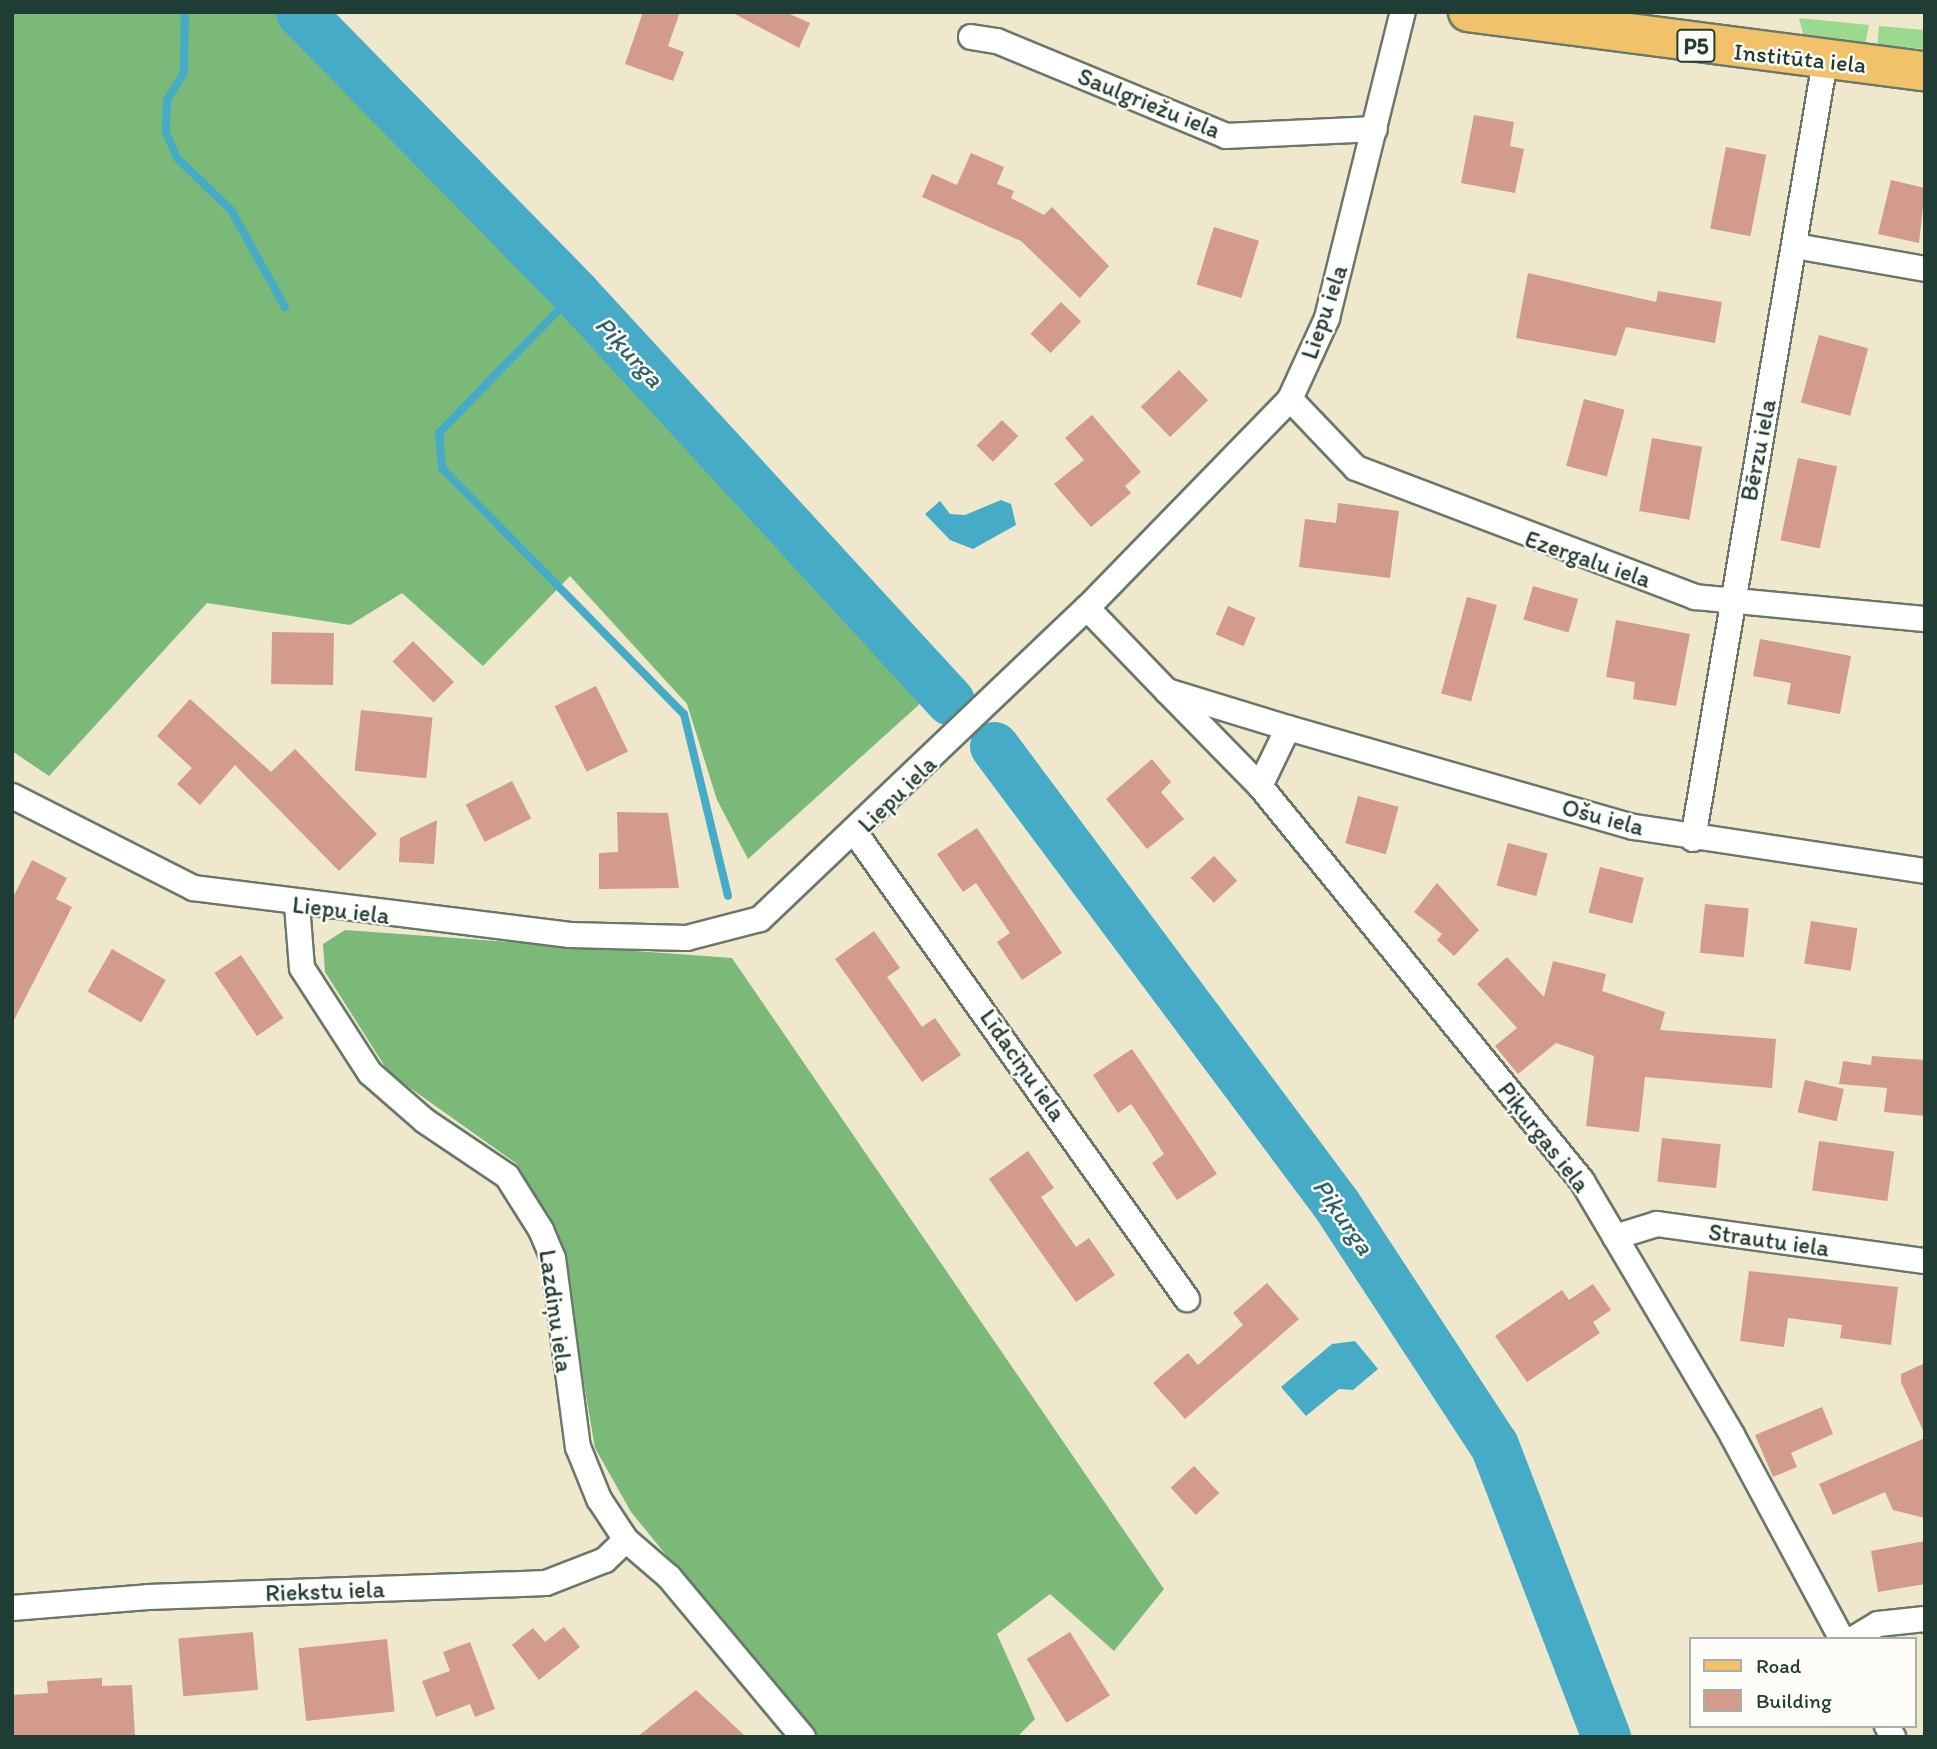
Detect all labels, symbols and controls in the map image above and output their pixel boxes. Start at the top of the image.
road number: P5 [1675,26,1717,66]
street label: Institūta iela [1732,37,1868,79]
street label: Saulgriežu iela [1073,61,1225,145]
street label: Liepu iela [1294,261,1354,363]
water label: Piķurga [588,310,670,394]
street label: Bērzu iela [1734,397,1782,503]
street label: Ezergalu iela [1521,524,1655,594]
street label: Liepu iela [852,750,942,838]
street label: Ošu iela [1559,792,1647,842]
street label: Liepu iela [291,890,391,930]
street label: Līdaciņu iela [974,1003,1072,1127]
street label: Piķurgas iela [1492,1076,1596,1198]
water label: Piķurga [1306,1173,1380,1261]
street label: Strautu iela [1707,1217,1831,1263]
street label: Lazdiņu iela [533,1248,579,1374]
street label: Riekstu iela [265,1575,385,1607]
legend [1688,1637,1916,1728]
text: Road [1756,1653,1801,1678]
text: Building [1756,1688,1832,1713]

